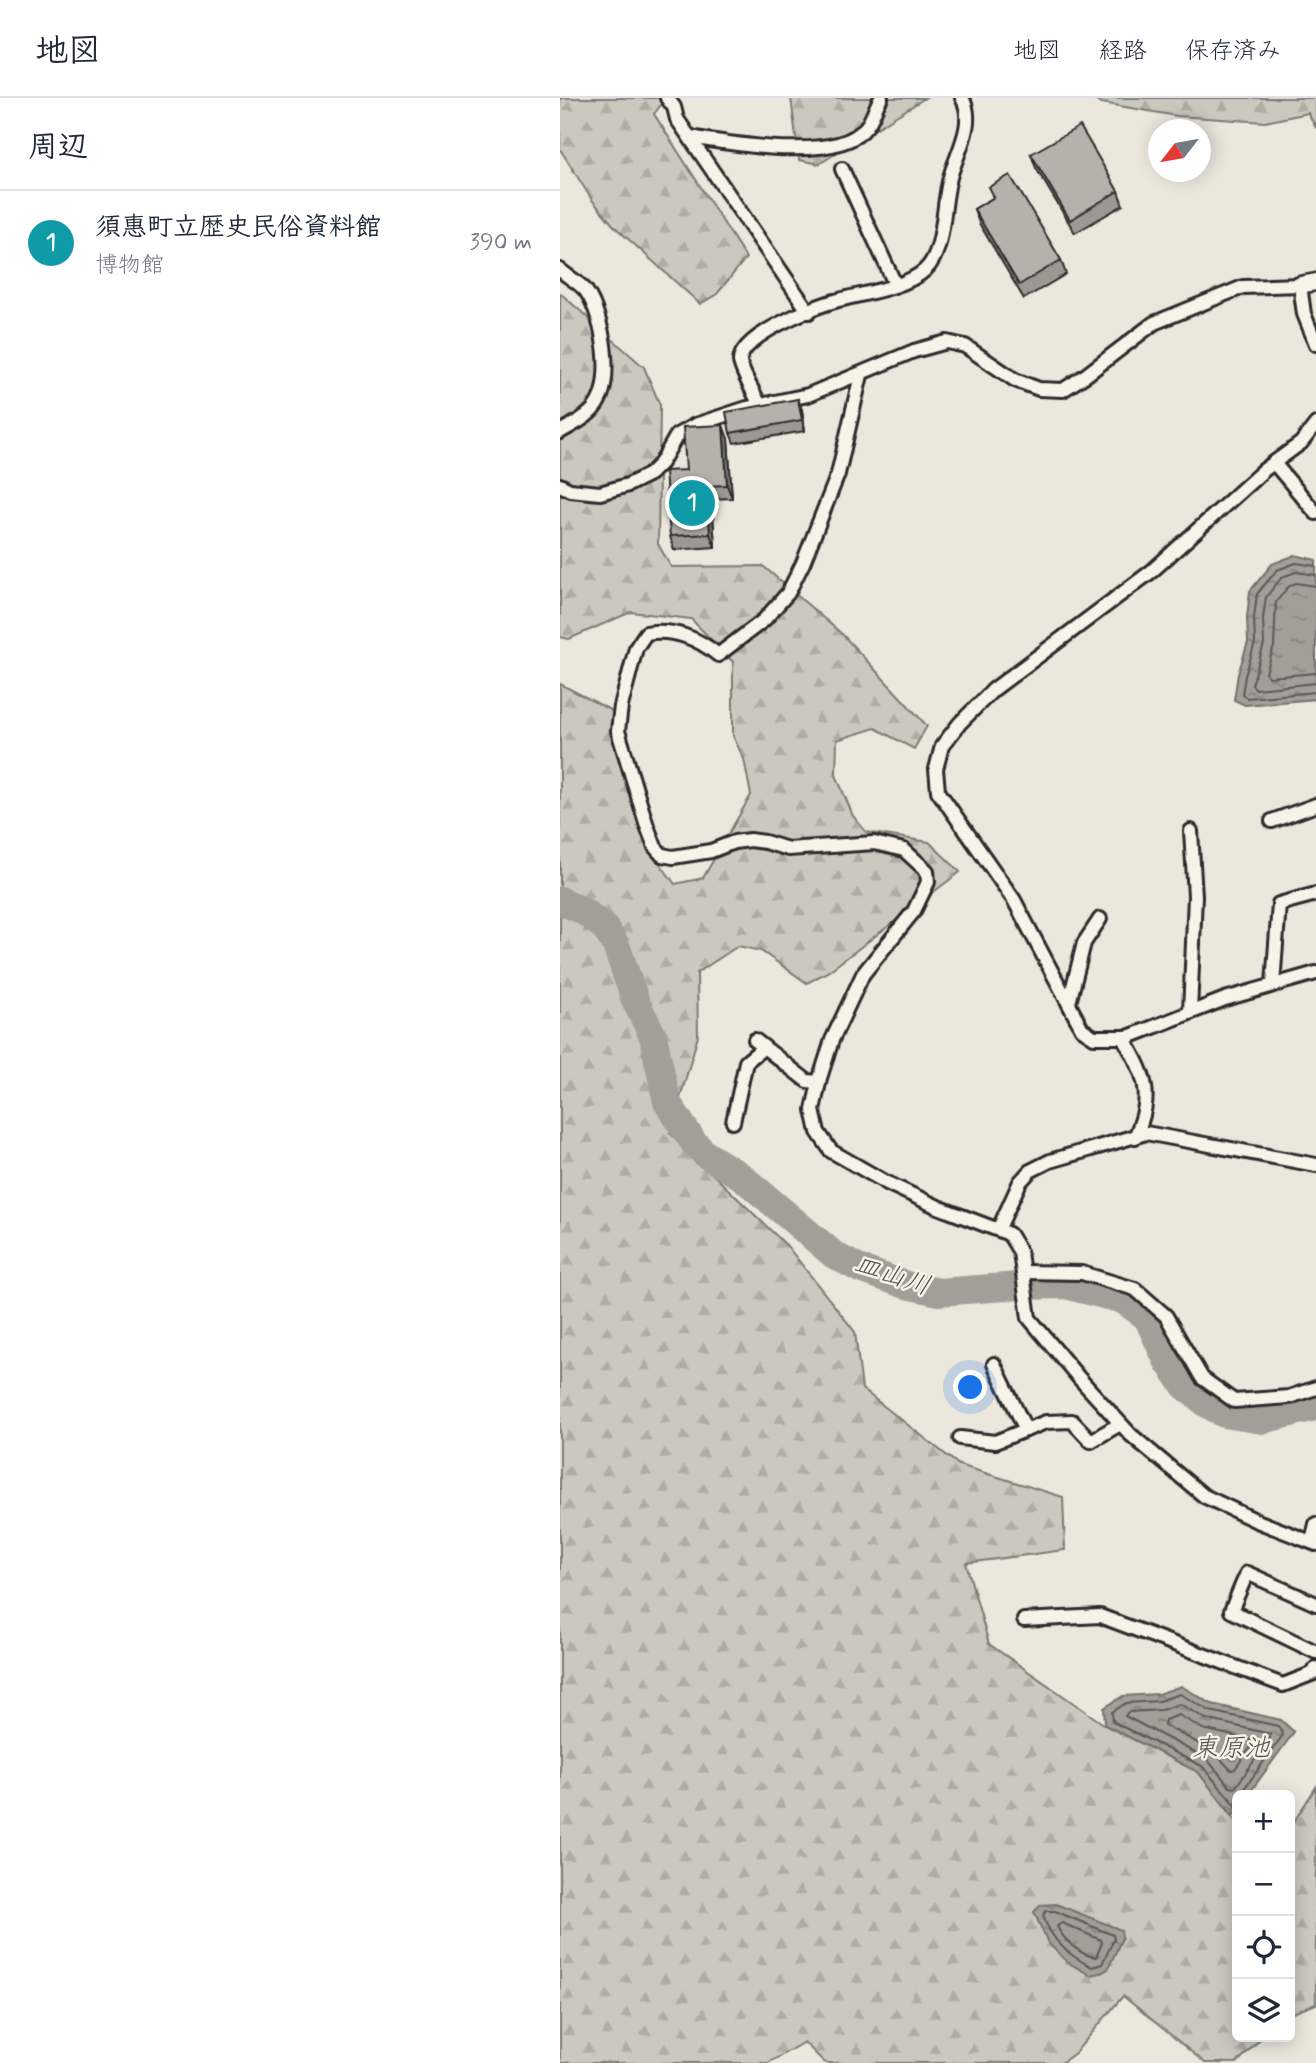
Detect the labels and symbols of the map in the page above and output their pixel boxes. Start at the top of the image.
north arrow [1148,119,1211,182]
pin: 1 [669,477,715,529]
water label: 皿山川 [850,1248,934,1304]
your location [953,1370,987,1404]
water label: 東原池 [1192,1732,1271,1766]

